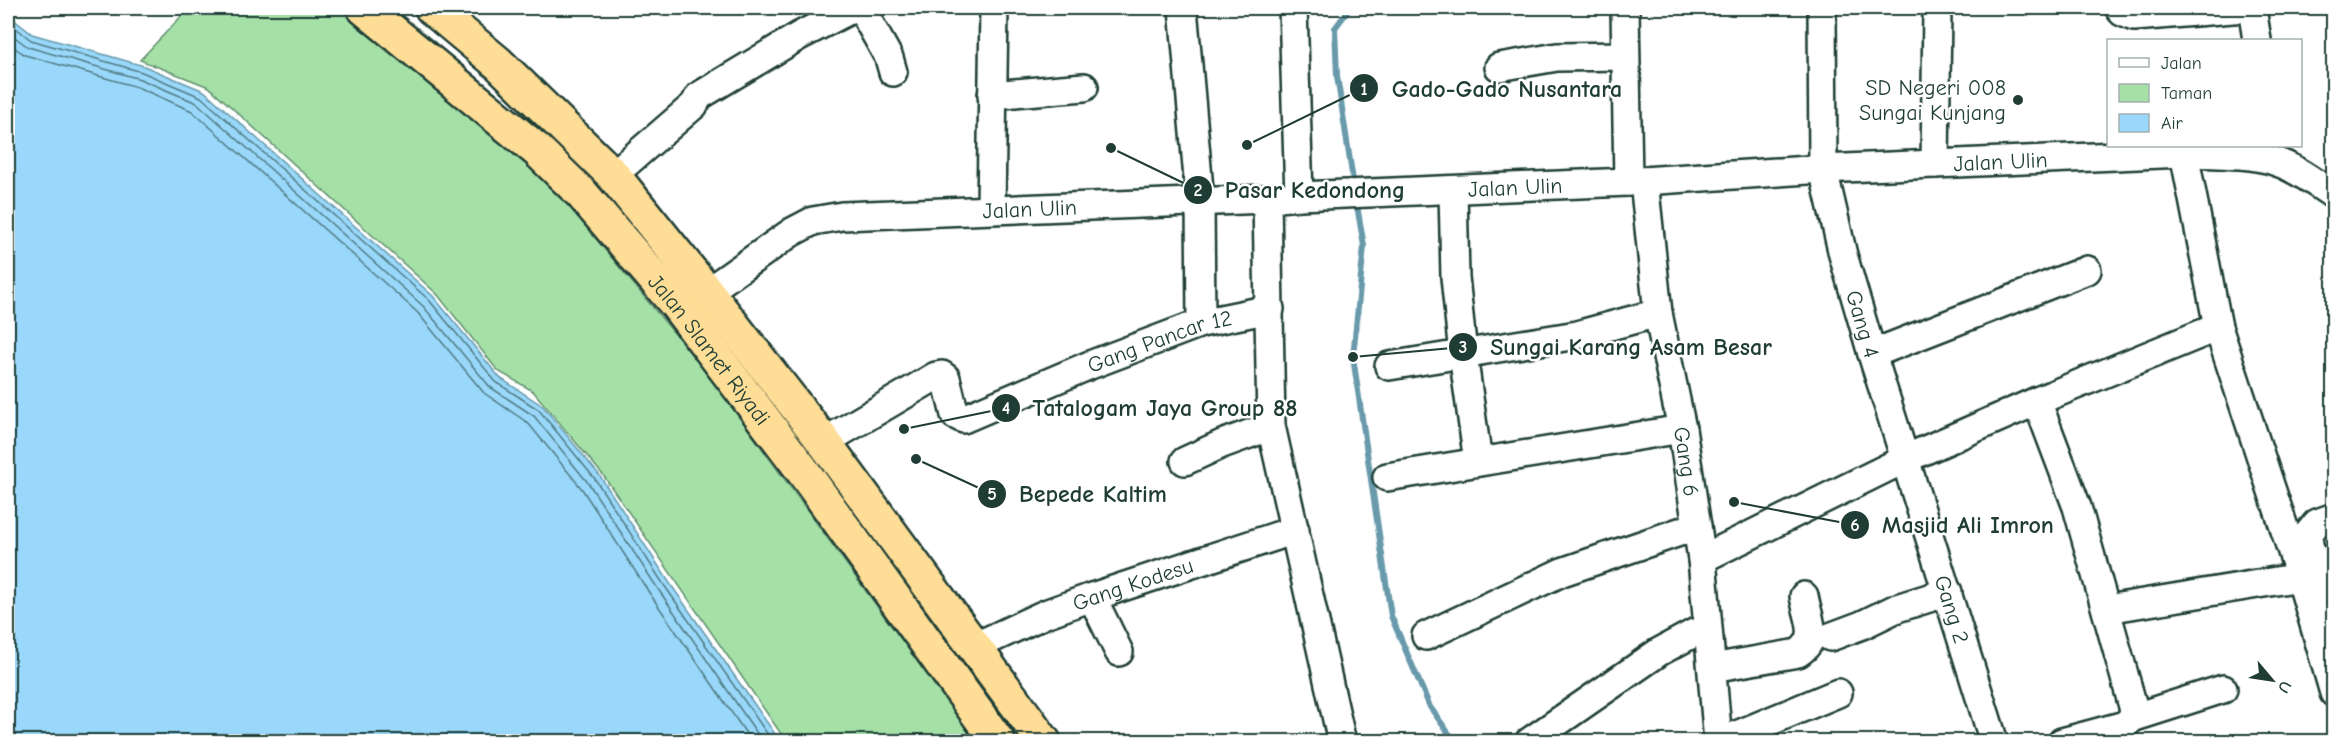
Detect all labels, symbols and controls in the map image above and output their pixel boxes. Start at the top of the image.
legend [2107,39,2302,147]
text: Jalan [2161,53,2202,74]
callout: Gado-Gado Nusantara [1349,67,1634,109]
text: Gado-Gado Nusantara [1392,75,1622,103]
place label: SD Negeri 008 Sungai Kunjang [1859,75,2006,126]
text: 1 [1360,79,1368,100]
text: Taman [2161,83,2212,104]
marker: SD Negeri 008 Sungai Kunjang [2011,93,2025,107]
text: Air [2161,113,2184,134]
street label: Jalan Ulin [1953,147,2048,177]
callout: Pasar Kedondong [1183,169,1417,211]
street label: Jalan Ulin [1468,173,1563,203]
text: Pasar Kedondong [1225,176,1405,204]
text: 2 [1194,180,1203,201]
street label: Jalan Ulin [982,195,1077,224]
street label: Jalan Slamet Riyadi [642,269,776,431]
street label: Gang 4 [1840,287,1884,361]
street label: Gang Pancar 12 [1084,305,1234,379]
callout: Sungai Karang Asam Besar [1448,326,1783,368]
text: Sungai Karang Asam Besar [1490,333,1772,361]
text: 3 [1459,337,1467,358]
callout: Tatalogam Jaya Group 88 [991,387,1310,429]
text: Tatalogam Jaya Group 88 [1033,394,1297,422]
text: 4 [1002,398,1010,419]
street label: Gang 6 [1668,425,1704,498]
callout: Bepede Kaltim [977,473,1179,515]
text: Bepede Kaltim [1019,480,1167,508]
text: 5 [987,484,997,505]
callout: Masjid Ali Imron [1840,504,2066,546]
text: Masjid Ali Imron [1882,511,2054,539]
text: 6 [1850,515,1860,536]
street label: Gang Kodesu [1069,553,1197,617]
street label: Gang 2 [1928,572,1974,647]
north arrow [2242,650,2302,710]
text: U [2274,678,2295,696]

